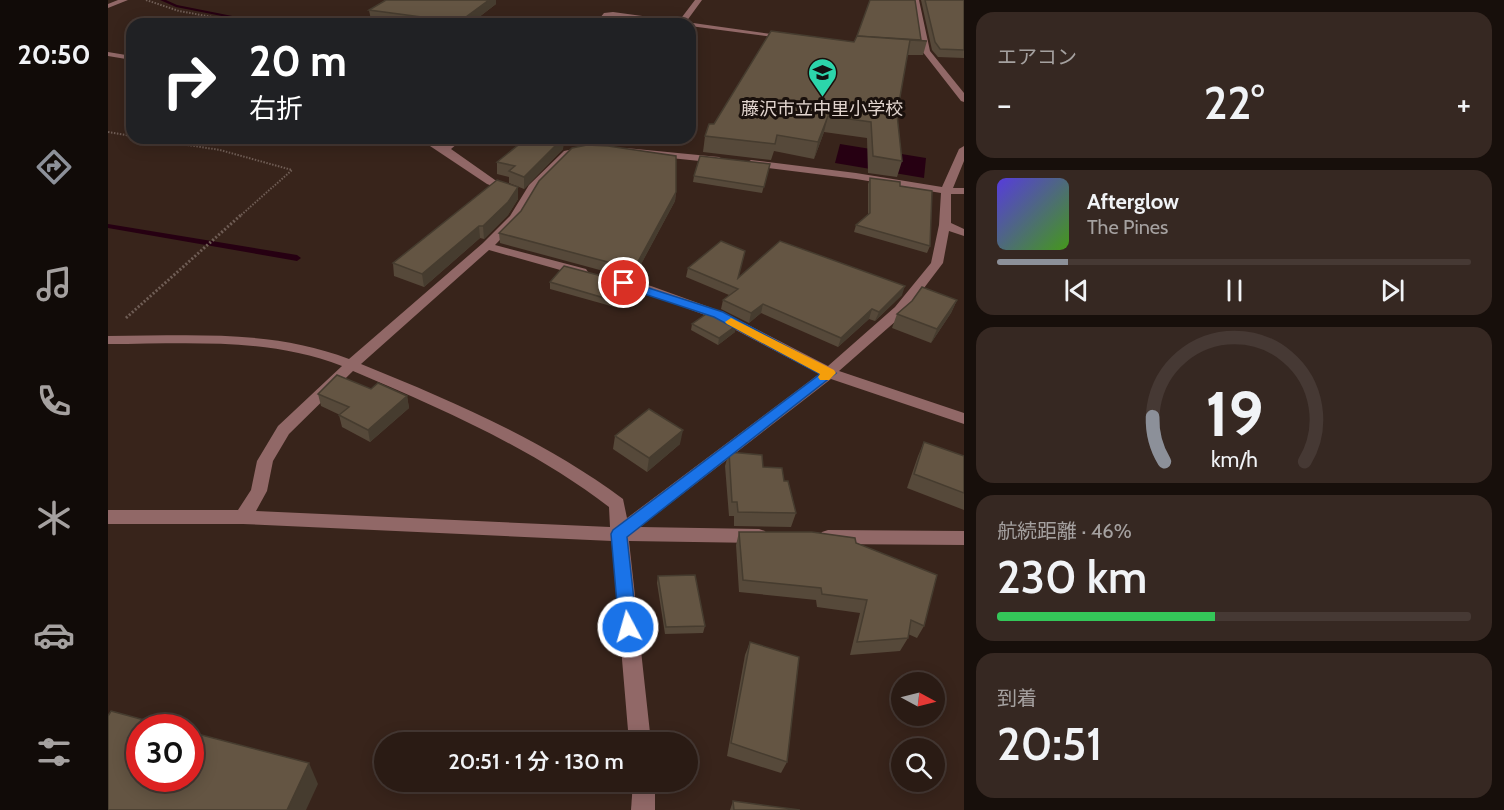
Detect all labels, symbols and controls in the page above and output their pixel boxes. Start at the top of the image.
text: 20 m [249,35,347,87]
text: 20:50 [18,38,90,71]
icon: right [150,42,228,120]
text: エアコン [997,45,1077,69]
school or university icon: 藤沢市立中里小学校 [806,56,838,98]
text: 22° [1204,76,1264,130]
text: − [997,84,1012,124]
text: + [1456,84,1471,124]
text: 右折 [249,92,303,125]
place label: 藤沢市立中里小学校 [741,98,903,120]
icon: directions [33,146,75,188]
text: Afterglow [1087,188,1179,215]
text: The Pines [1087,215,1168,239]
pin [598,257,649,308]
icon: music [33,263,75,305]
icon: arrive [607,266,640,299]
icon: previous [1060,274,1093,307]
icon: pause [1218,274,1251,307]
icon: next [1376,274,1409,307]
text: 19 [1205,376,1263,452]
icon: phone [33,380,75,422]
text: km/h [1211,446,1257,472]
icon: climate [33,497,75,539]
text: 航続距離 · 46% [997,519,1132,543]
text: 230 km [997,550,1147,604]
position arrow [596,595,660,659]
icon: car [33,614,75,656]
north arrow [891,672,945,726]
map controls [891,672,945,792]
text: 到着 [997,686,1037,710]
speed limit sign: 30 [126,714,204,792]
text: 20:51 [997,717,1102,771]
icon: filters [33,731,75,773]
button: search [891,738,945,792]
text: 20:51 · 1 分 · 130 m [448,748,624,775]

